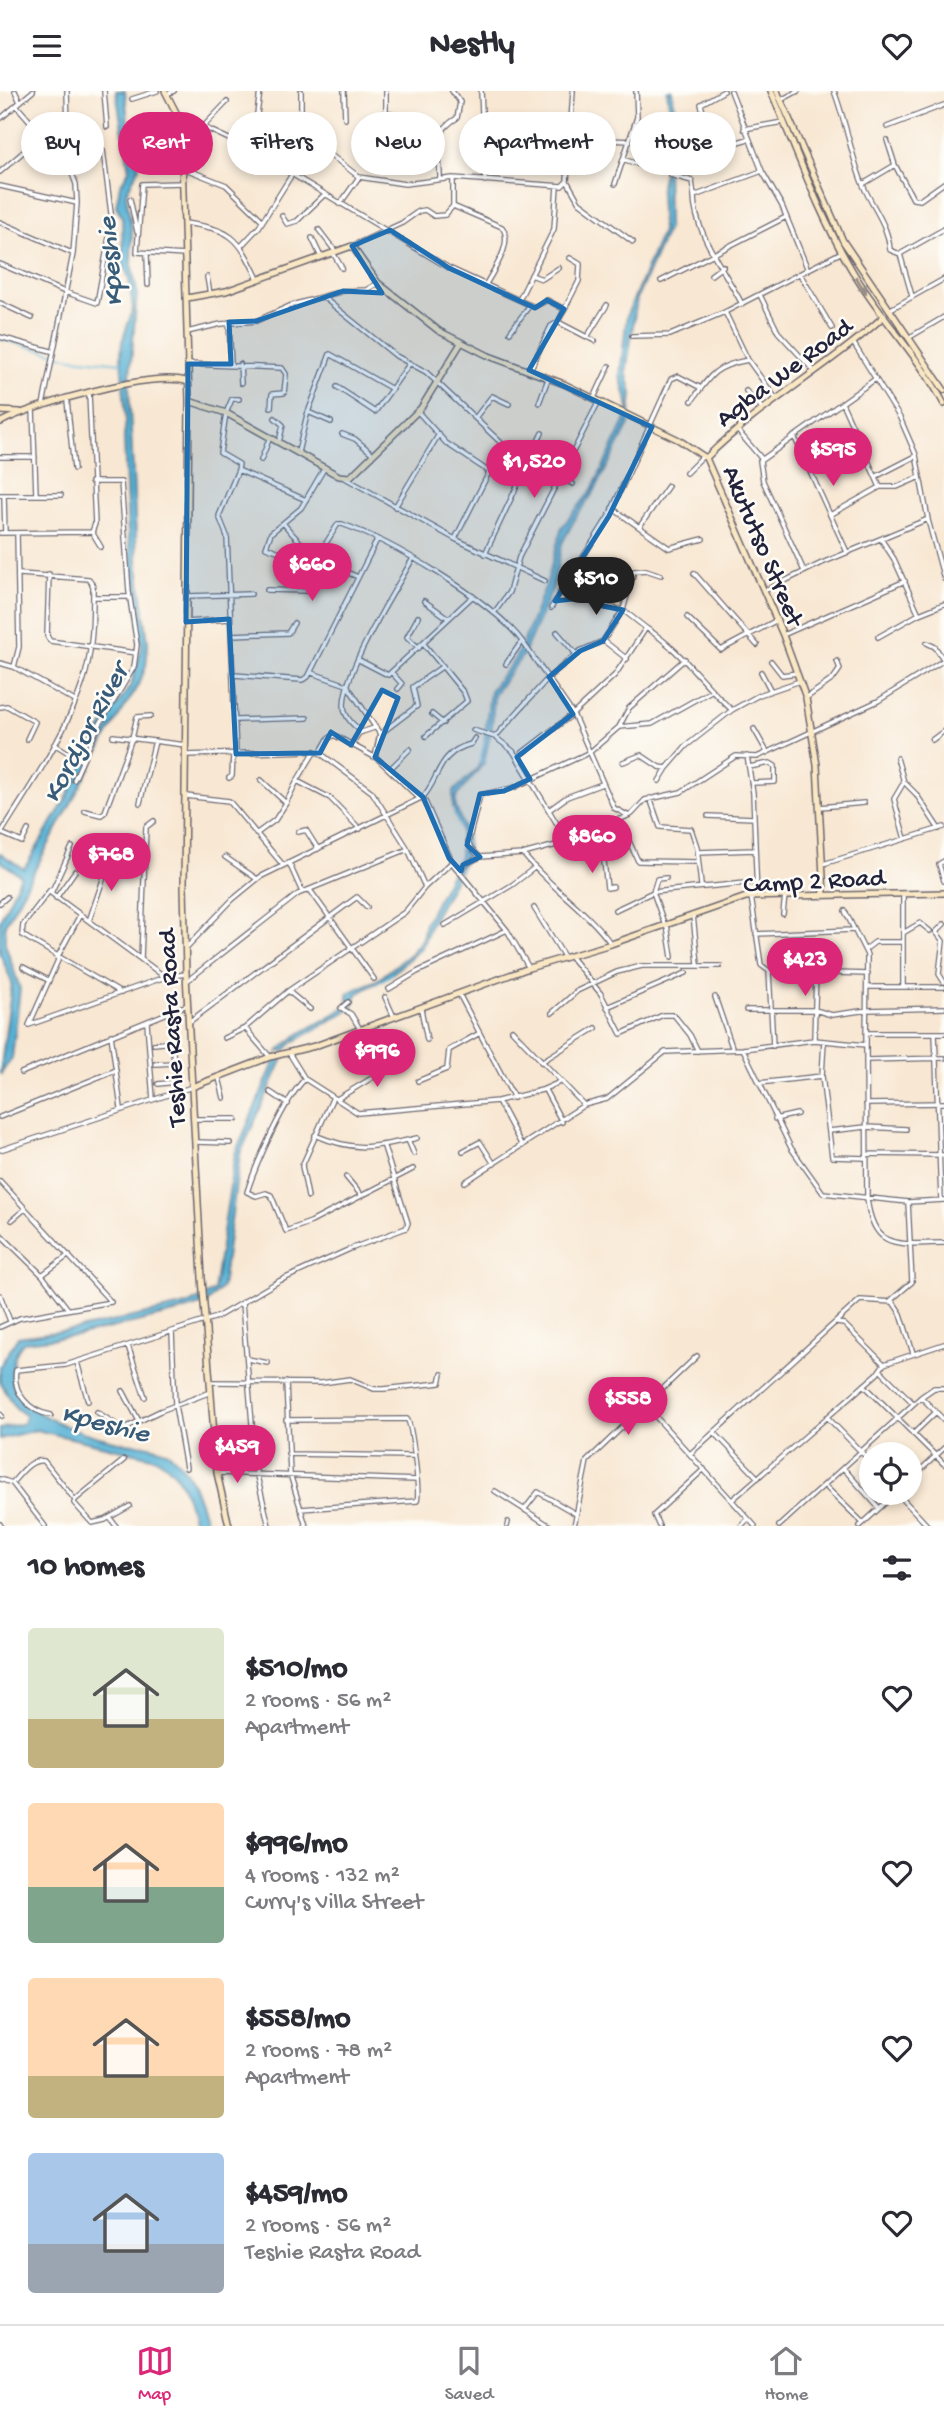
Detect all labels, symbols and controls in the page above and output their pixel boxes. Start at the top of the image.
icon: menu [28,27,66,65]
text: Nestly [429,27,515,65]
icon: heart [878,27,916,65]
chip: Buy [21,112,104,175]
chip: Rent [118,112,213,175]
chip: Filters [227,112,337,175]
chip: New [351,112,445,175]
chip: Apartment [459,112,616,175]
chip: House [630,112,736,175]
water label: Kpeshie [92,214,133,308]
one-way arrow [855,276,868,295]
street label: Agba We Road [711,312,861,436]
pin: $595 [792,429,874,488]
text: $595 [810,437,856,464]
pin: $1,520 [477,441,591,500]
text: $1,520 [502,449,566,476]
street label: Akututso Street [713,462,809,634]
pin: $660 [271,543,353,603]
text: $660 [289,552,335,579]
pin: $510 [555,557,637,617]
text: $510 [574,566,618,593]
water label: Kordjor River [37,654,140,809]
pin: $860 [551,815,633,875]
text: $860 [568,824,616,851]
pin: $768 [70,833,152,893]
text: $768 [88,842,134,869]
street label: Camp 2 Road [743,864,888,903]
street label: Teshie Rasta Road [154,926,195,1129]
pin: $423 [764,939,846,998]
text: $423 [783,947,827,974]
pin: $996 [336,1030,418,1089]
text: $996 [354,1038,400,1065]
pin: $558 [587,1377,669,1437]
text: $558 [604,1386,652,1413]
water label: Kpeshie [57,1399,154,1453]
pin: $459 [196,1425,278,1485]
text: $459 [215,1434,259,1461]
map controls [859,1442,922,1505]
button: locate [859,1442,922,1505]
icon: filters [878,1549,916,1587]
text: 10 homes [28,1551,144,1586]
text: $510/mo [245,1653,347,1688]
icon: home [84,1656,168,1740]
icon: heart [878,1679,916,1717]
text: 2 rooms · 56 m² [245,1688,391,1715]
text: Apartment [245,1715,349,1742]
text: $996/mo [245,1828,348,1863]
icon: home [84,1831,168,1915]
icon: heart [878,1854,916,1892]
text: 4 rooms · 132 m² [245,1863,400,1890]
text: Curry's Villa Street [245,1890,423,1917]
text: $558/mo [245,2003,351,2038]
icon: home [84,2006,168,2090]
icon: heart [878,2029,916,2067]
text: 2 rooms · 78 m² [245,2038,392,2065]
text: Apartment [245,2065,349,2092]
text: $459/mo [245,2178,348,2213]
icon: home [84,2181,168,2265]
icon: heart [878,2204,916,2242]
text: 2 rooms · 56 m² [245,2213,391,2240]
text: Teshie Rasta Road [245,2240,420,2267]
tab: Map [136,2342,174,2407]
tab: Saved [445,2342,493,2407]
tab: Home [764,2342,808,2407]

